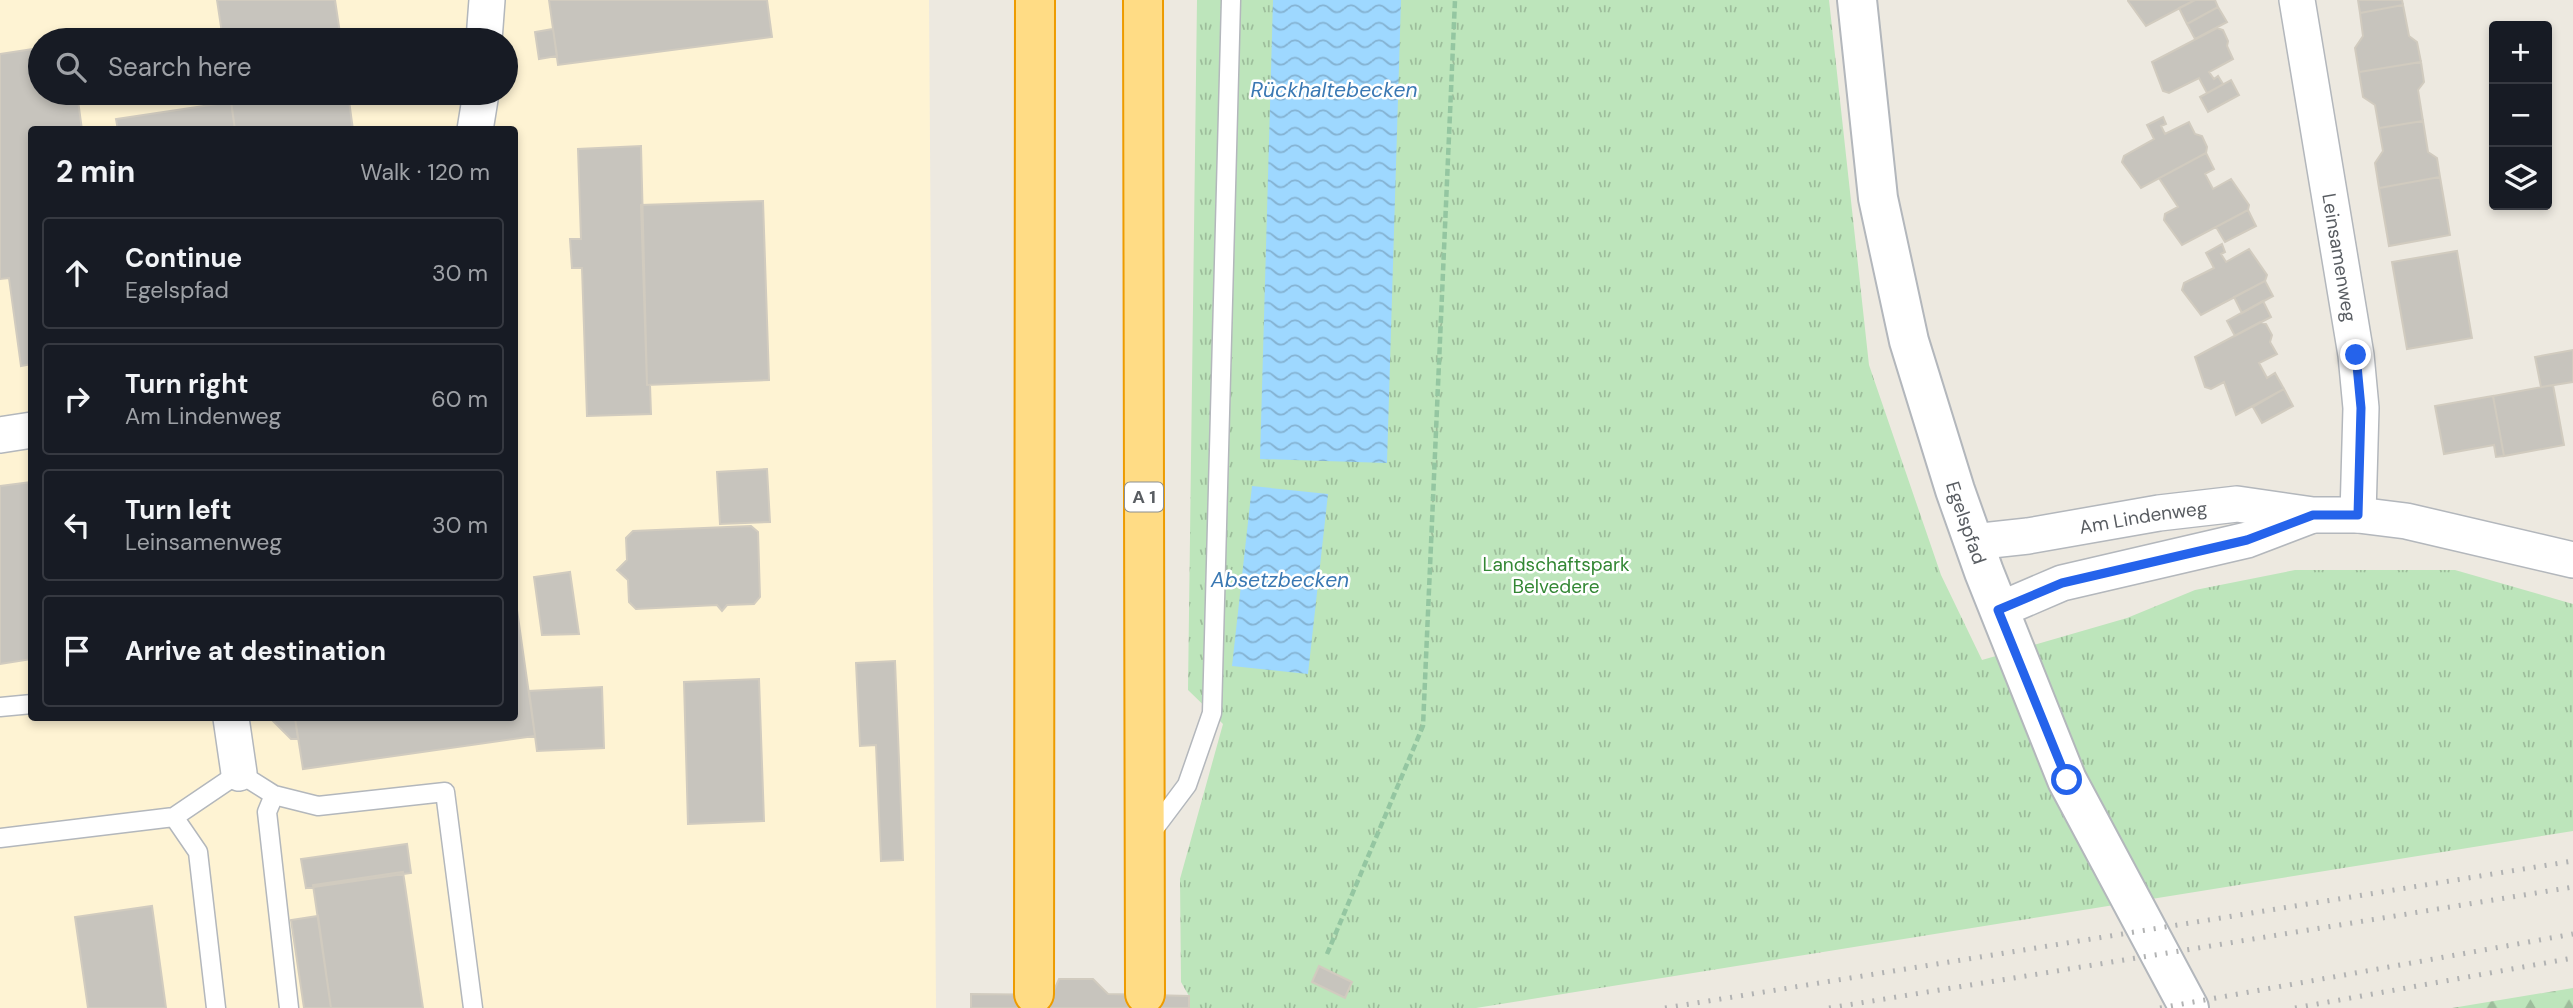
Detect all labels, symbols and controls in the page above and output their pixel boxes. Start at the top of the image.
map controls [2489,21,2552,210]
button: + [2489,21,2552,84]
search box [28,28,518,105]
icon: search [52,48,90,86]
text: Search here [108,50,251,84]
water label: Rückhaltebecken [1251,76,1417,104]
button: − [2489,84,2552,147]
button: layers [2489,147,2552,210]
text: 2 min [56,152,135,191]
text: Walk · 120 m [360,157,490,187]
street label: Leinsamenweg [2316,191,2362,324]
text: Continue [125,241,242,275]
icon: ahead [58,254,96,292]
text: 30 m [432,258,488,288]
text: Egelspfad [125,275,229,305]
route end [2340,339,2371,370]
text: Turn right [125,367,249,401]
icon: right [58,380,96,418]
text: 60 m [431,384,488,414]
text: Am Lindenweg [125,401,281,431]
street label: Egelspfad [1940,479,1992,567]
road number: A 1 [1125,482,1163,512]
text: Turn left [125,493,232,527]
street label: Am Lindenweg [2077,495,2209,540]
icon: left [58,506,96,544]
text: 30 m [432,510,488,540]
text: Leinsamenweg [125,527,282,557]
park label: Landschaftspark Belvedere [1482,552,1630,599]
water label: Absetzbecken [1210,566,1349,594]
icon: arrive [58,632,96,670]
text: Arrive at destination [125,634,386,668]
route start [2051,764,2082,795]

